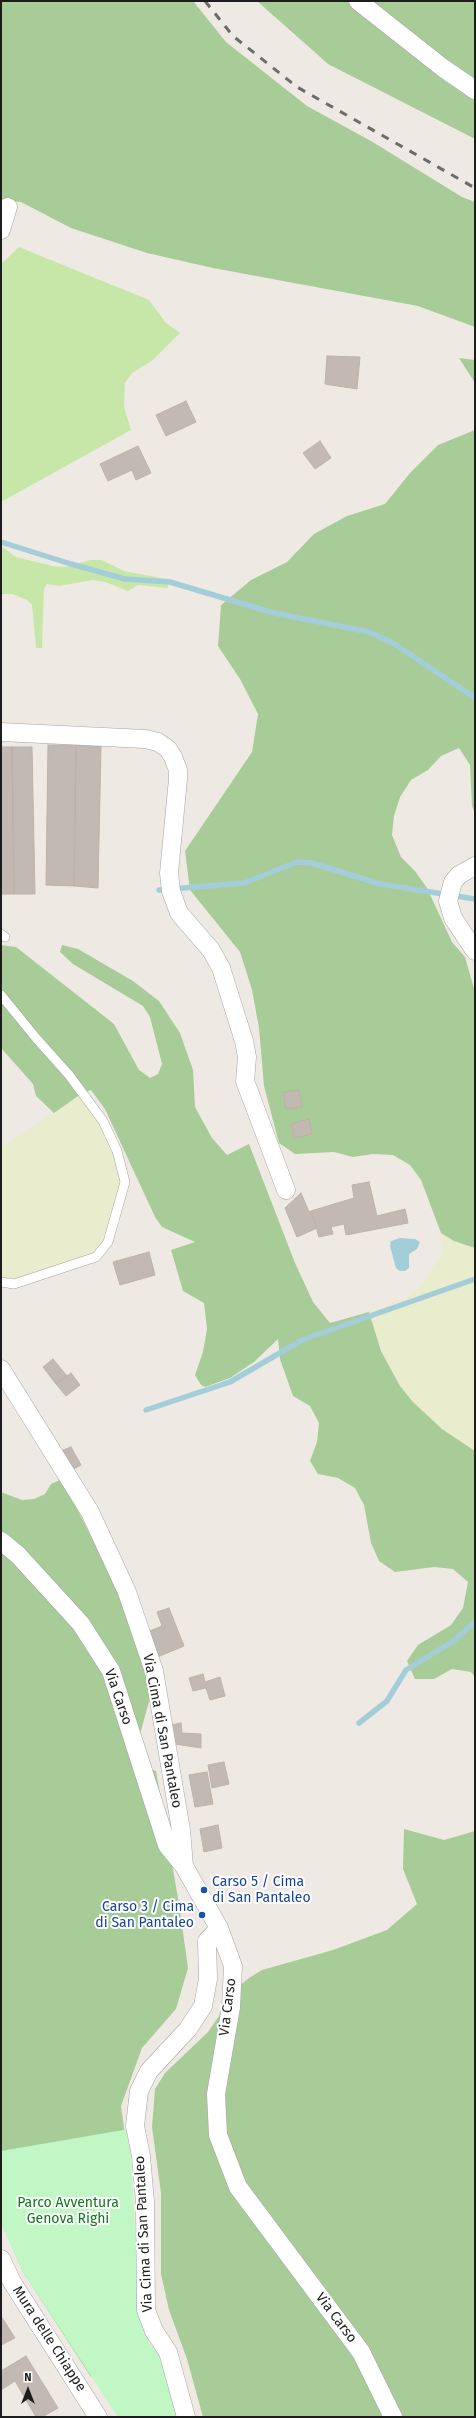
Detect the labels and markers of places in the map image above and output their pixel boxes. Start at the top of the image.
place label: Carso 5 / Cima di San Pantaleo [212,1874,311,1906]
marker: Carso 5 / Cima di San Pantaleo [199,1885,209,1895]
place label: Carso 3 / Cima di San Pantaleo [95,1899,194,1932]
marker: Carso 3 / Cima di San Pantaleo [197,1910,207,1920]

